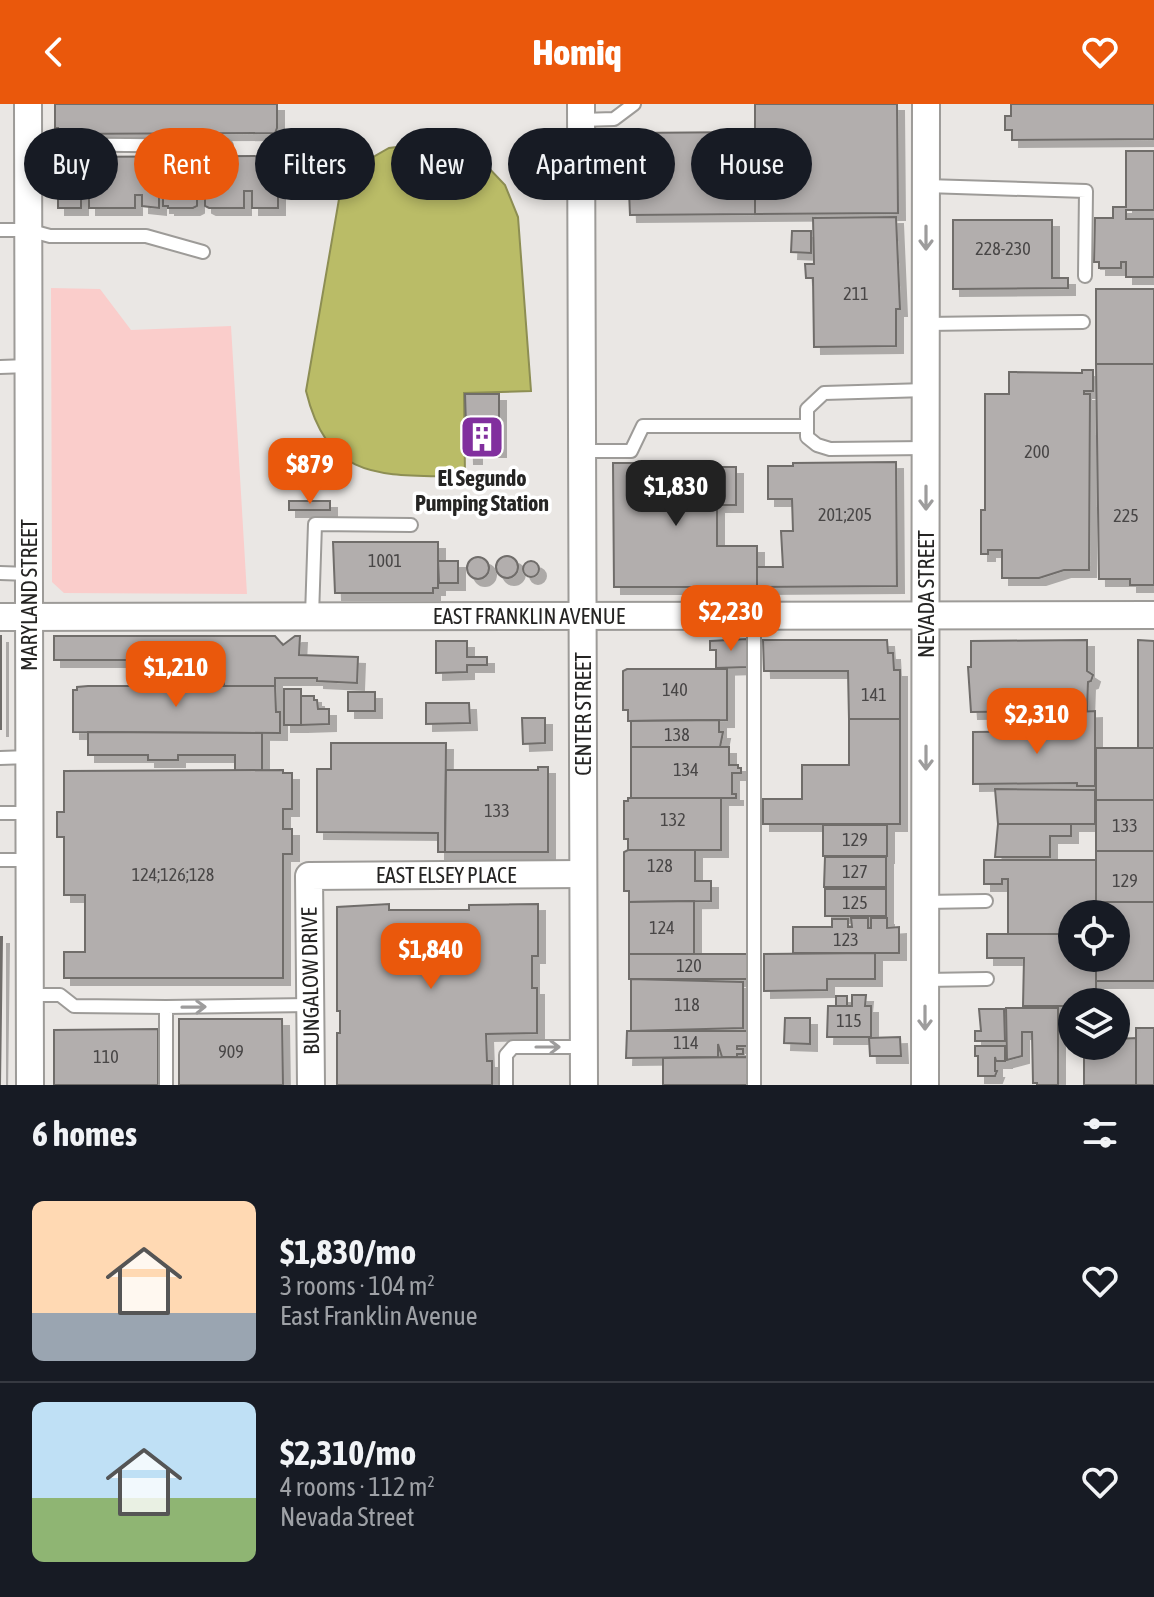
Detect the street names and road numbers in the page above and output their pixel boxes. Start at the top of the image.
street label: MARYLAND STREET [16,519,42,671]
street label: NEVADA STREET [913,530,939,658]
street label: EAST FRANKLIN AVENUE [433,603,626,629]
street label: CENTER STREET [570,652,596,776]
street label: EAST ELSEY PLACE [376,862,517,888]
street label: BUNGALOW DRIVE [296,906,324,1055]

